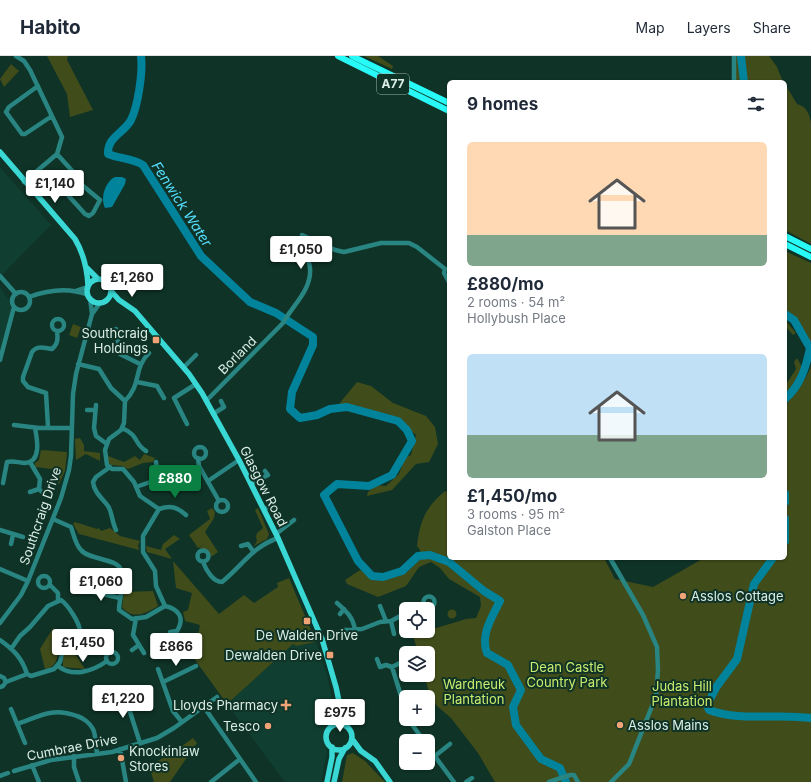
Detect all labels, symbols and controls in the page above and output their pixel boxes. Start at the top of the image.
text: Habito [20,16,81,39]
text: Map [636,19,665,36]
text: Layers [687,19,731,36]
text: Share [753,19,791,36]
road number: A77 [377,74,409,94]
icon: filters [745,93,767,115]
text: 9 homes [467,94,538,114]
water label: Fenwick Water [149,158,217,250]
icon: home [581,168,653,240]
pin: £1,140 [22,170,88,204]
text: £1,140 [35,175,75,191]
pin: £1,050 [268,236,334,270]
text: £1,050 [279,241,323,257]
pin: £1,260 [99,264,165,298]
text: £1,260 [110,269,154,285]
text: £880/mo [467,274,544,294]
text: 2 rooms · 54 m² [467,294,565,310]
text: Hollybush Place [467,310,566,326]
place label: Southcraig Holdings [81,325,148,356]
street label: Borland [215,333,259,377]
marker: Southcraig Holdings [151,335,161,345]
icon: home [581,380,653,452]
street label: Glasgow Road [237,443,291,529]
street label: Southcraig Drive [16,465,64,567]
pin: £880 [151,465,199,499]
text: £880 [158,470,192,486]
text: £1,450/mo [467,486,557,506]
text: 3 rooms · 95 m² [467,506,565,522]
text: Galston Place [467,522,551,538]
pin: £1,060 [68,568,134,602]
text: £1,060 [79,573,123,589]
place label: Asslos Cottage [691,588,784,604]
marker: Asslos Cottage [678,591,688,601]
map controls [399,602,435,770]
button: locate [399,602,435,638]
marker: De Walden Drive [302,616,312,626]
place label: De Walden Drive [256,627,358,643]
pin: £1,450 [50,629,116,663]
pin: £866 [152,633,200,667]
text: £1,450 [61,634,105,650]
text: £866 [159,638,193,654]
button: layers [399,646,435,682]
place label: Dewalden Drive [225,647,322,663]
marker: Dewalden Drive [325,650,335,660]
park label: Dean Castle Country Park [527,659,607,690]
park label: Wardneuk Plantation [443,676,505,707]
park label: Judas Hill Plantation [652,678,712,709]
pin: £1,220 [90,685,156,719]
text: £1,220 [101,690,145,706]
button: + [399,690,435,726]
place label: Lloyds Pharmacy [173,697,278,713]
pin: £975 [316,699,364,733]
marker: Lloyds Pharmacy [281,700,291,710]
text: £975 [324,704,356,720]
place label: Asslos Mains [628,717,709,733]
place label: Tesco [223,718,260,734]
marker: Asslos Mains [615,720,625,730]
marker: Tesco [263,721,273,731]
street label: Cumbrae Drive [25,730,119,764]
button: − [399,734,435,770]
place label: Knockinlaw Stores [129,743,200,774]
marker: Knockinlaw Stores [116,753,126,763]

